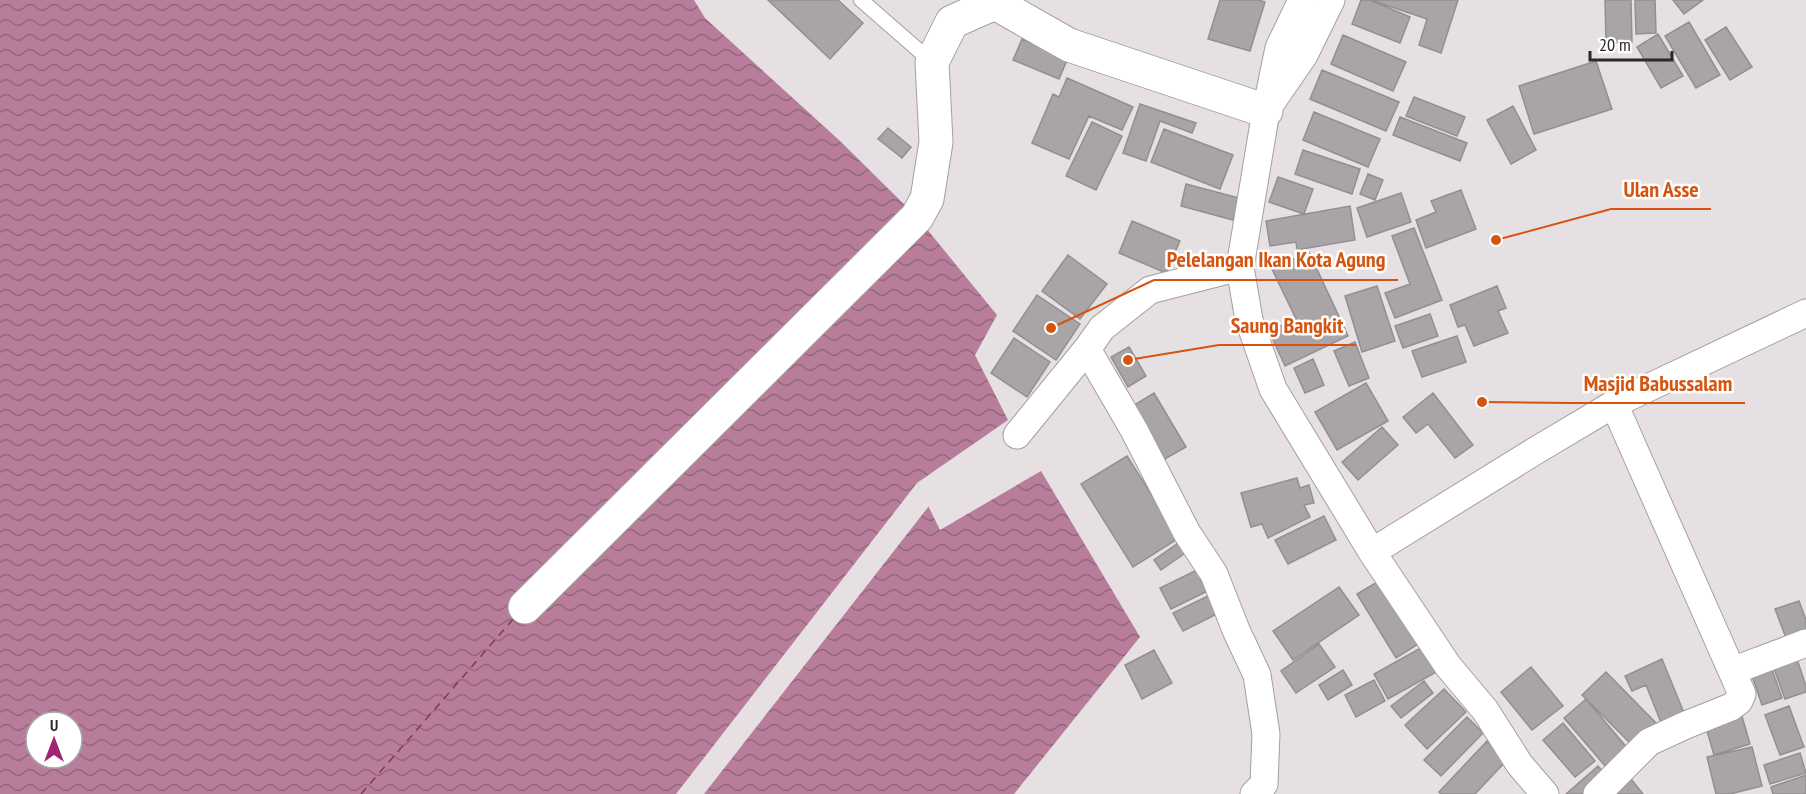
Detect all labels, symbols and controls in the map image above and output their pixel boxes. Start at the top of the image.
scale bar [1590,24,1672,62]
text: 20 m [1599,33,1631,56]
callout: Ulan Asse [1611,169,1711,209]
text: Ulan Asse [1623,175,1699,203]
callout: Pelelangan Ikan Kota Agung [1154,240,1398,280]
text: Pelelangan Ikan Kota Agung [1167,245,1385,273]
callout: Saung Bangkit [1219,305,1356,345]
text: Saung Bangkit [1231,311,1344,339]
callout: Masjid Babussalam [1572,363,1745,403]
text: Masjid Babussalam [1584,369,1732,397]
north arrow [24,710,84,770]
text: U [50,715,58,735]

